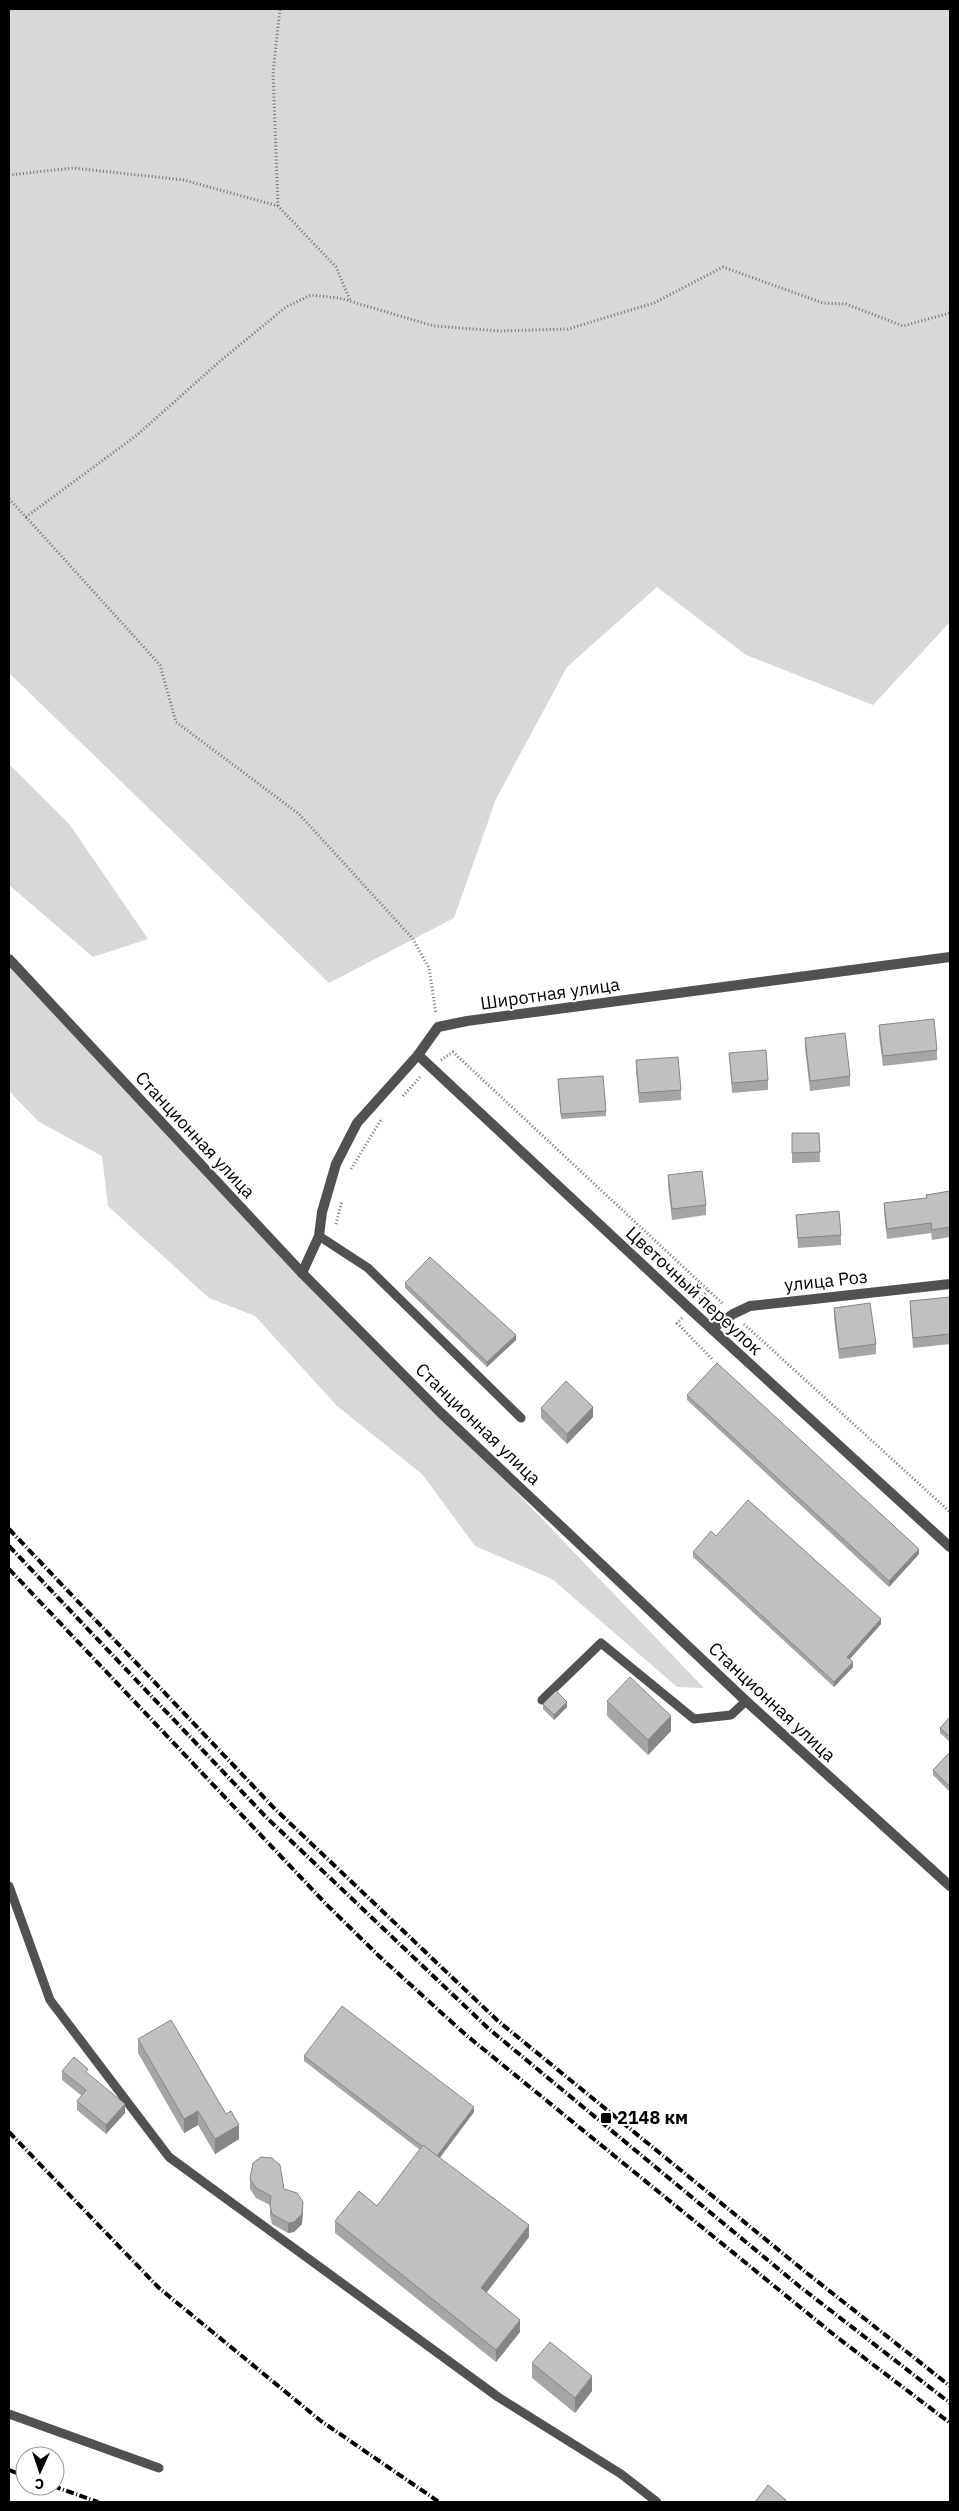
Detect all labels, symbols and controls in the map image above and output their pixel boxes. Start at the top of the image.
street label: Широтная улица [479,972,621,1015]
street label: Станционная улица [130,1066,261,1203]
street label: Цветочный переулок [621,1221,768,1360]
street label: улица Роз [783,1265,869,1296]
street label: Станционная улица [411,1358,546,1490]
street label: Станционная улица [704,1637,841,1767]
place label: 2148 км [617,2106,688,2129]
marker: 2148 км [599,2111,613,2125]
north arrow [15,2446,65,2496]
text: С [34,2475,44,2493]

